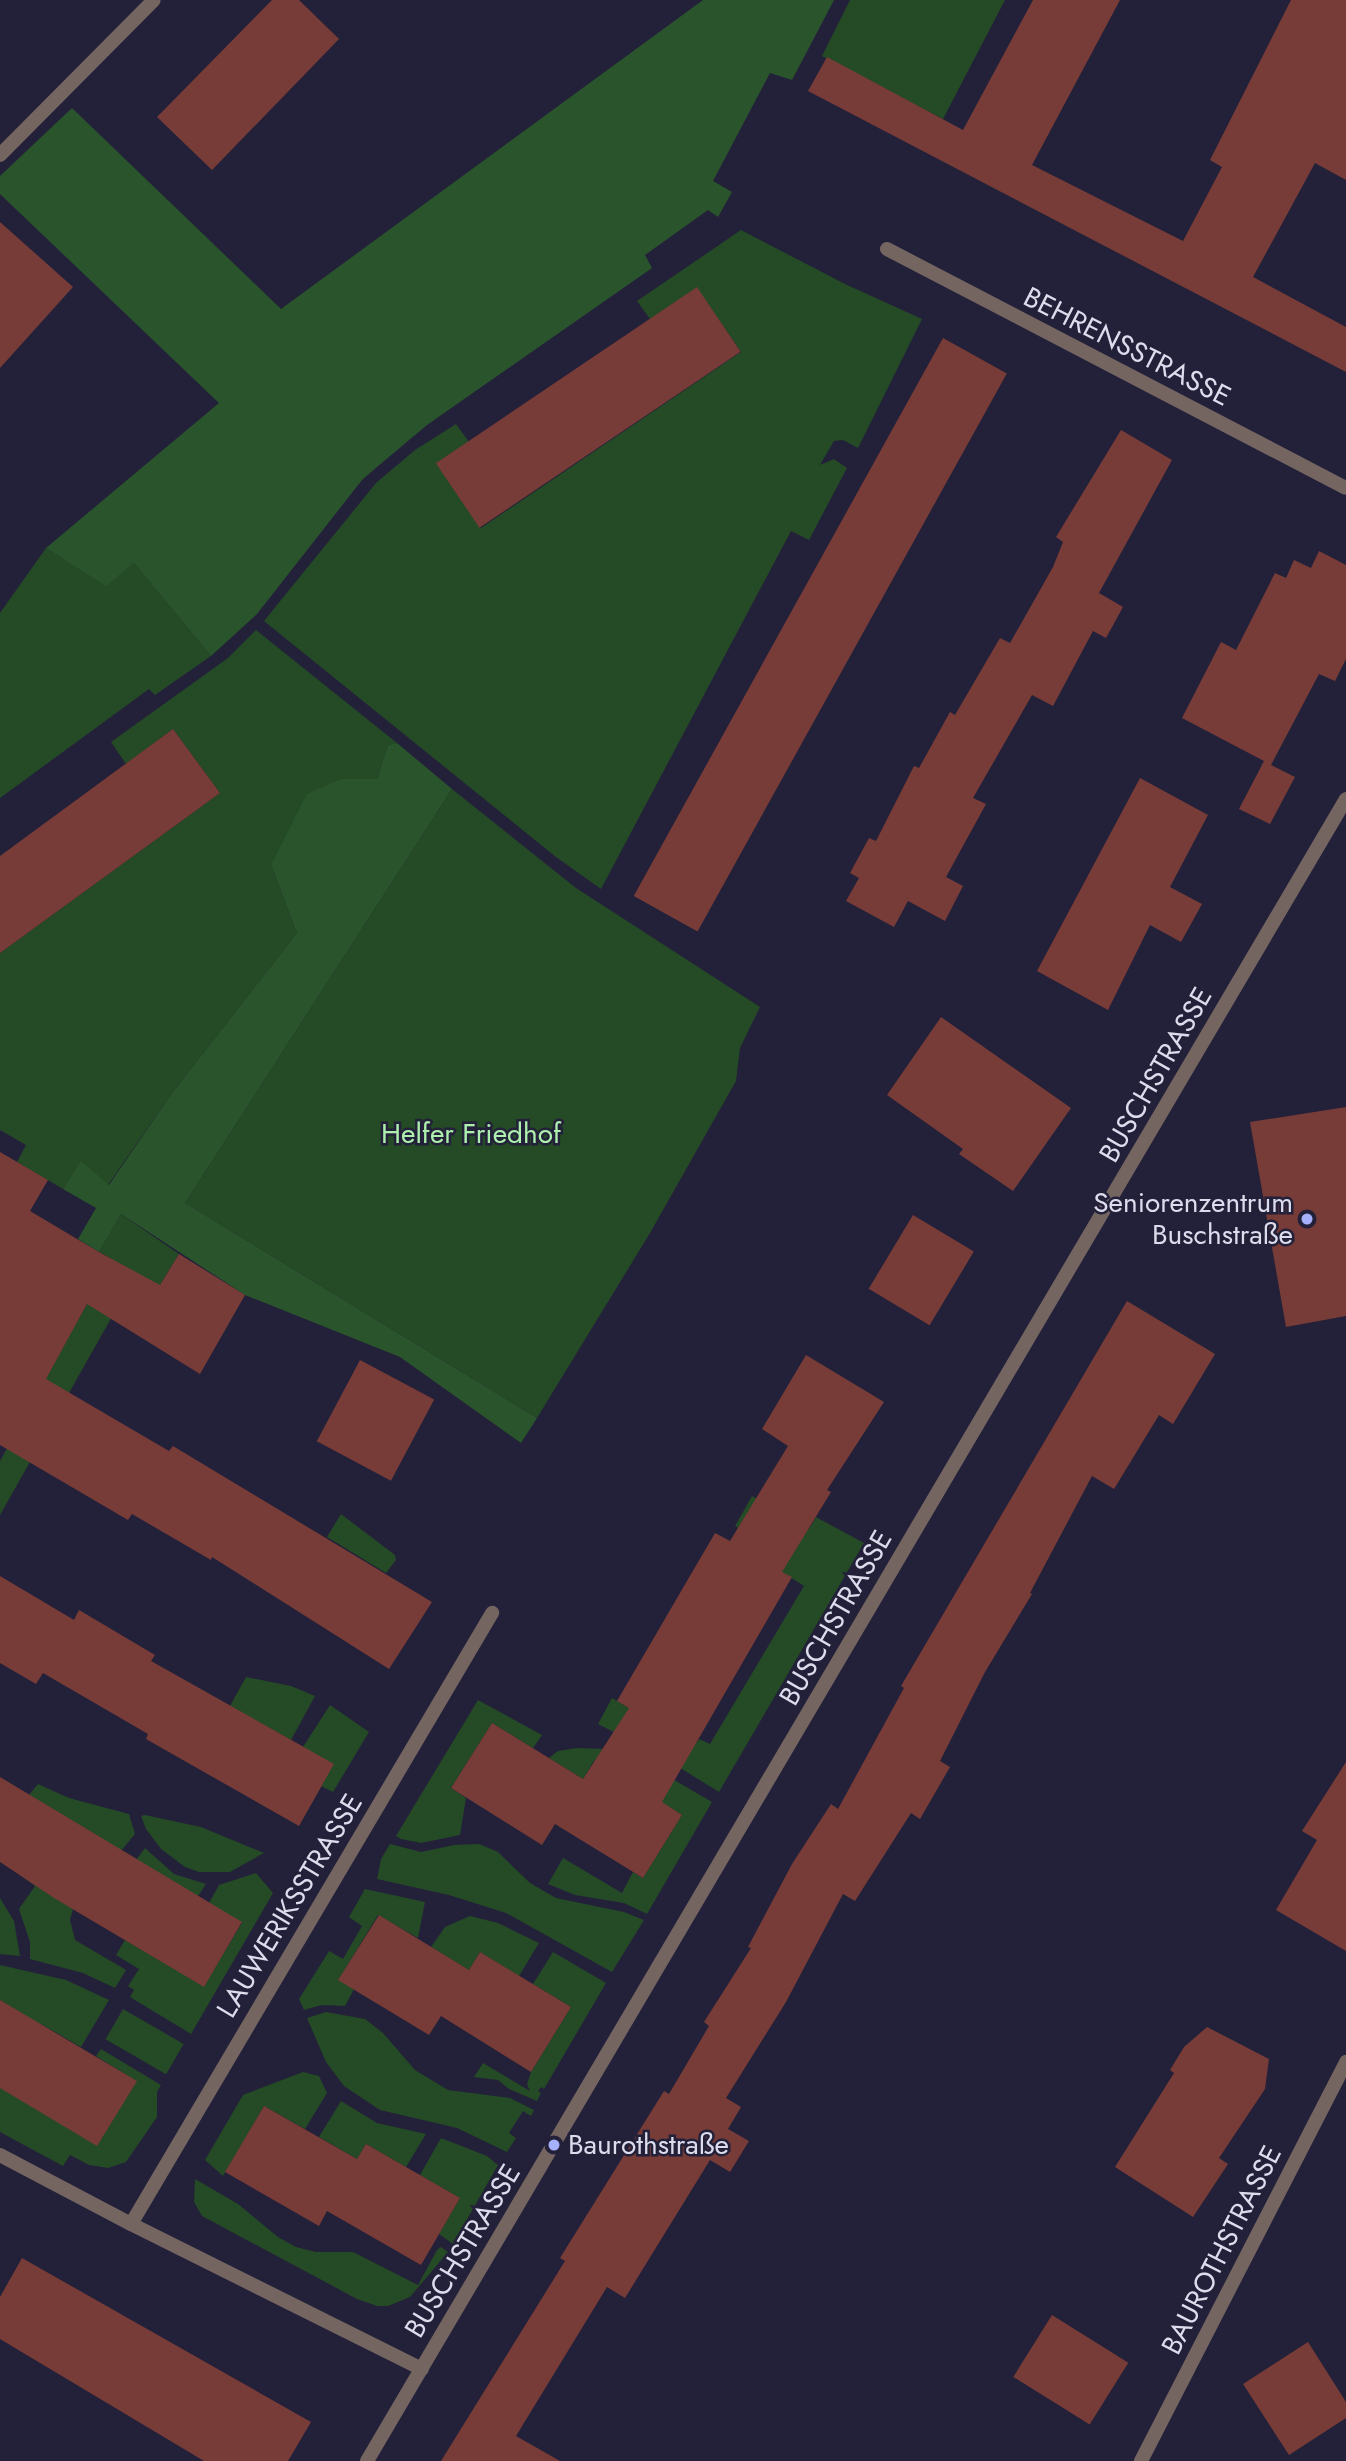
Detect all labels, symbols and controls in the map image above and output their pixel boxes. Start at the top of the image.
street label: BEHRENSSTRASSE [1018,280,1236,414]
street label: BUSCHSTRASSE [1092,982,1220,1168]
park label: Helfer Friedhof [381,1117,561,1151]
place label: Seniorenzentrum Buschstraße [1093,1186,1293,1252]
marker: Seniorenzentrum Buschstraße [1299,1211,1315,1227]
street label: BUSCHSTRASSE [772,1525,900,1711]
street label: LAUWERIKSSTRASSE [210,1788,370,2024]
place label: Baurothstraße [568,2128,729,2162]
marker: Baurothstraße [546,2137,562,2153]
street label: BAUROTHSTRASSE [1155,2140,1289,2360]
street label: BUSCHSTRASSE [398,2158,528,2344]

